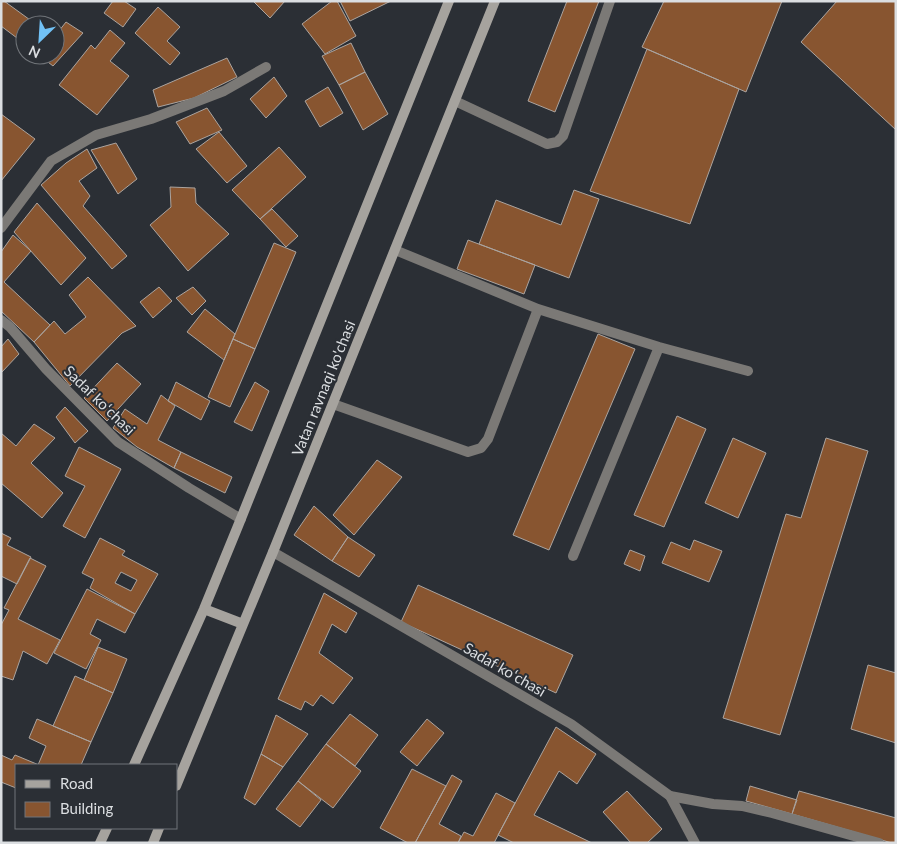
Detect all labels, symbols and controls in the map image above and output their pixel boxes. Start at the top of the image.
north arrow [15,15,65,65]
text: N [26,42,43,62]
street label: Vatan ravnaqi ko'chasi [288,318,358,458]
street label: Sadaf koʻchasi [61,362,139,438]
street label: Sadaf koʻchasi [461,638,549,700]
legend [15,764,178,829]
text: Road [60,774,93,792]
text: Building [60,799,113,817]

